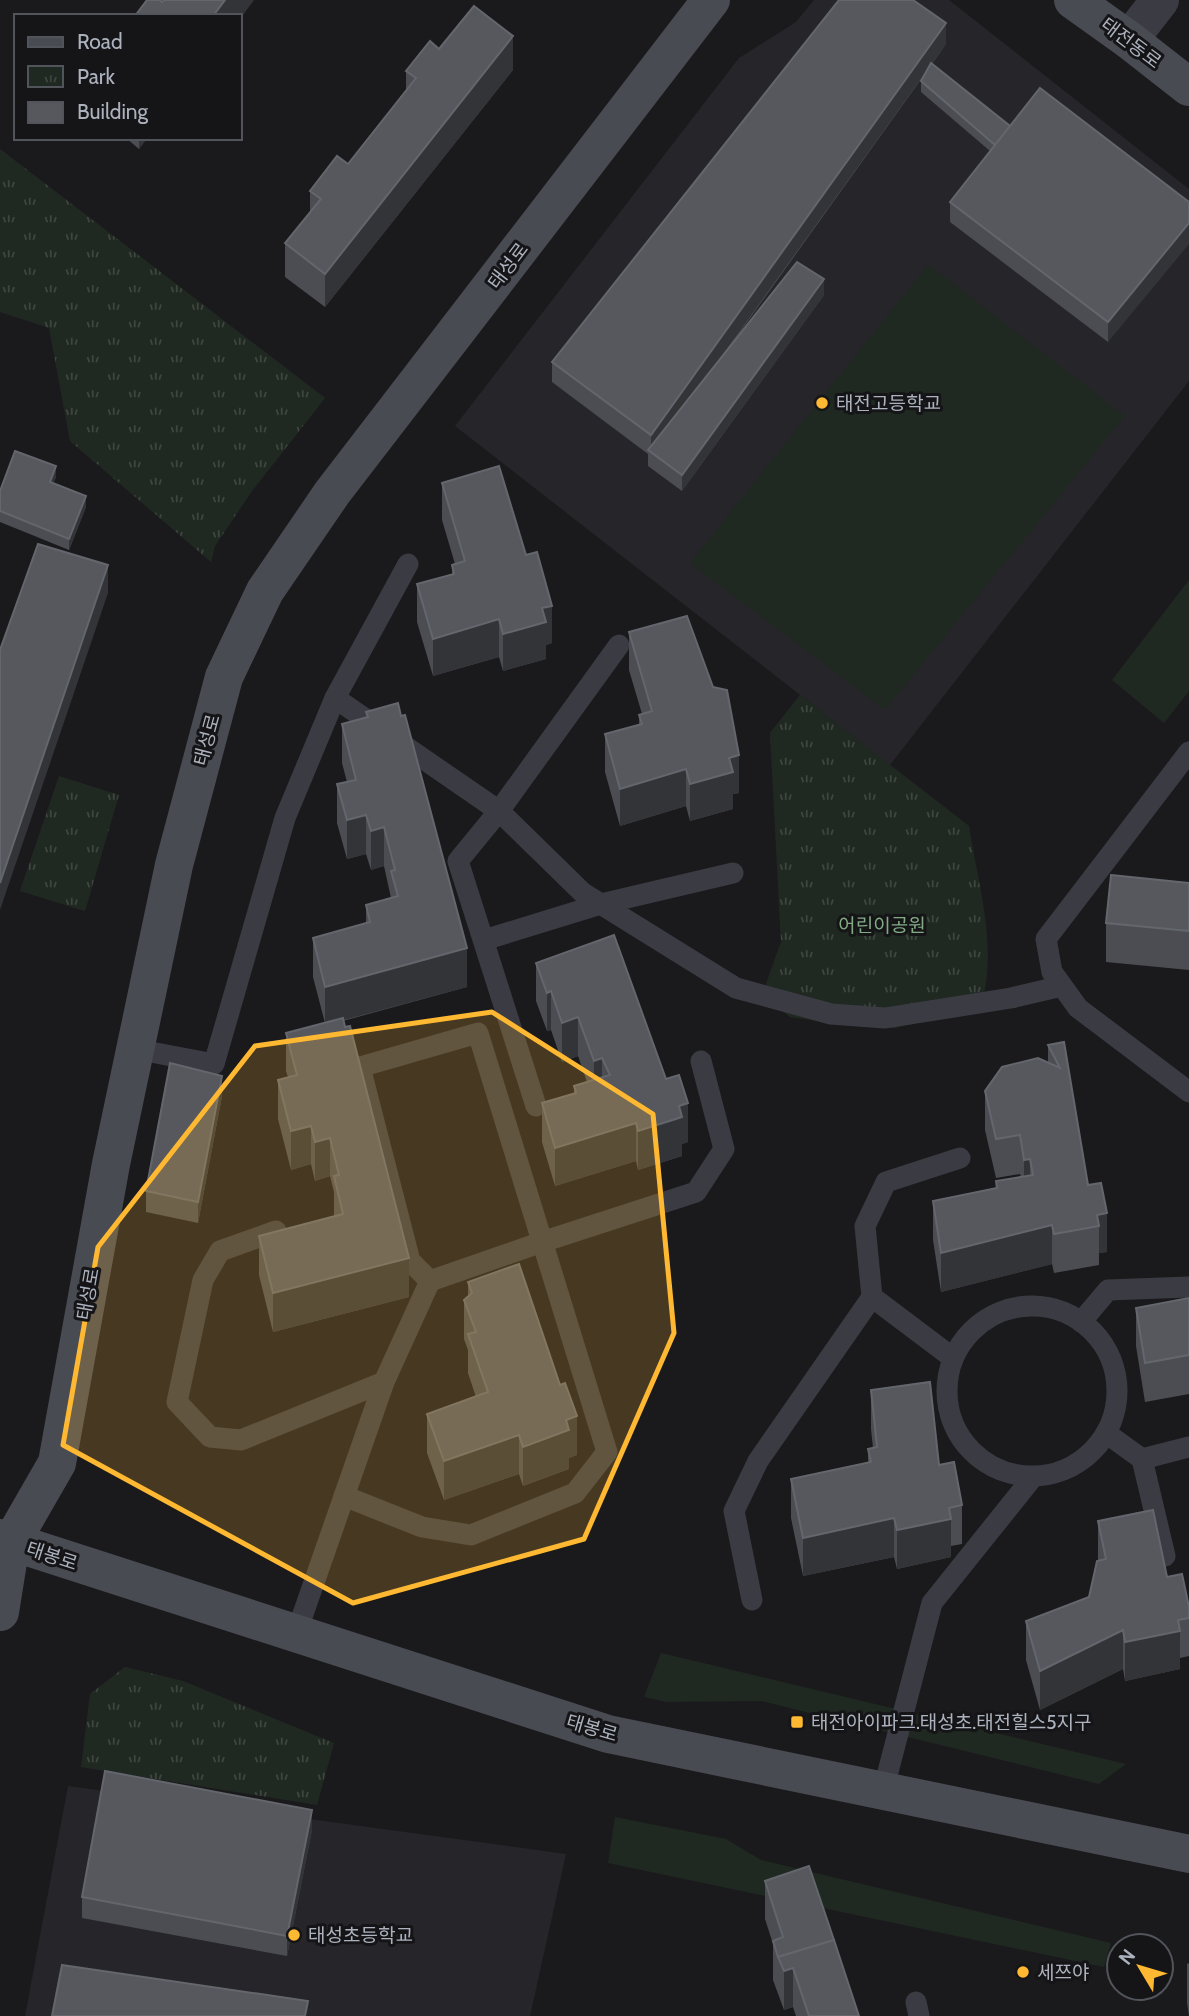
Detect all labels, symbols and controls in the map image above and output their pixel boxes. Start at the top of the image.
street label: 태전동로 [1096,13,1166,73]
legend [14,14,242,140]
text: Road [77,29,123,54]
text: Park [77,64,115,89]
text: Building [77,99,149,124]
street label: 태성로 [483,238,533,294]
place label: 태전고등학교 [836,392,941,415]
marker: 태전고등학교 [814,395,830,411]
street label: 태성로 [189,712,225,768]
park label: 어린이공원 [838,914,926,937]
street label: 태성로 [72,1266,104,1322]
street label: 태봉로 [24,1537,80,1575]
street label: 태봉로 [564,1710,620,1746]
place label: 태전아이파크.태성초.태전힐스5지구 [811,1711,1091,1734]
marker: 태전아이파크.태성초.태전힐스5지구 [789,1714,805,1730]
place label: 태성초등학교 [308,1924,413,1947]
marker: 태성초등학교 [286,1927,302,1943]
north arrow [1105,1932,1175,2002]
text: N [1114,1944,1140,1969]
place label: 세쯔야 [1037,1961,1089,1984]
marker: 세쯔야 [1015,1964,1031,1980]

